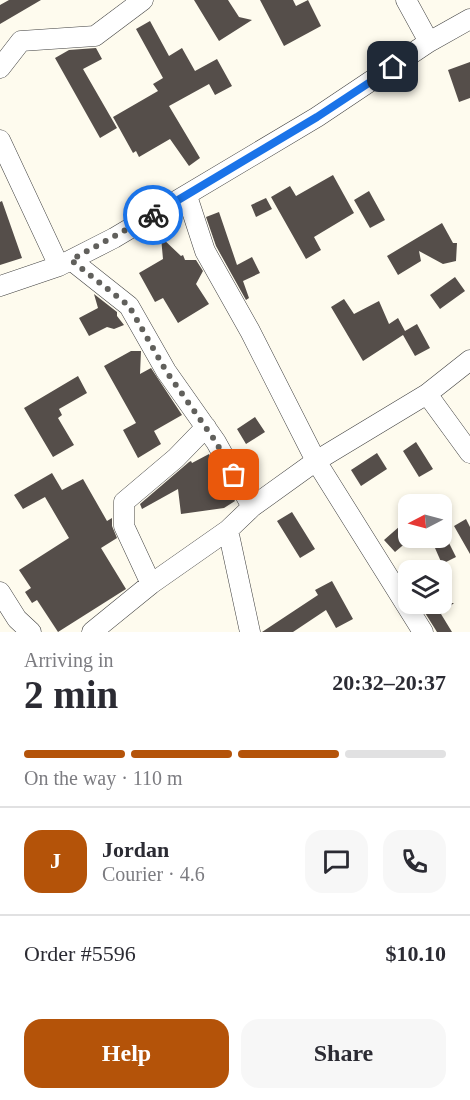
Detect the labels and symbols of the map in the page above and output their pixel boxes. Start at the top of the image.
pin [367,41,418,92]
courier [123,185,183,245]
pin [208,449,259,500]
north arrow [398,494,452,548]

